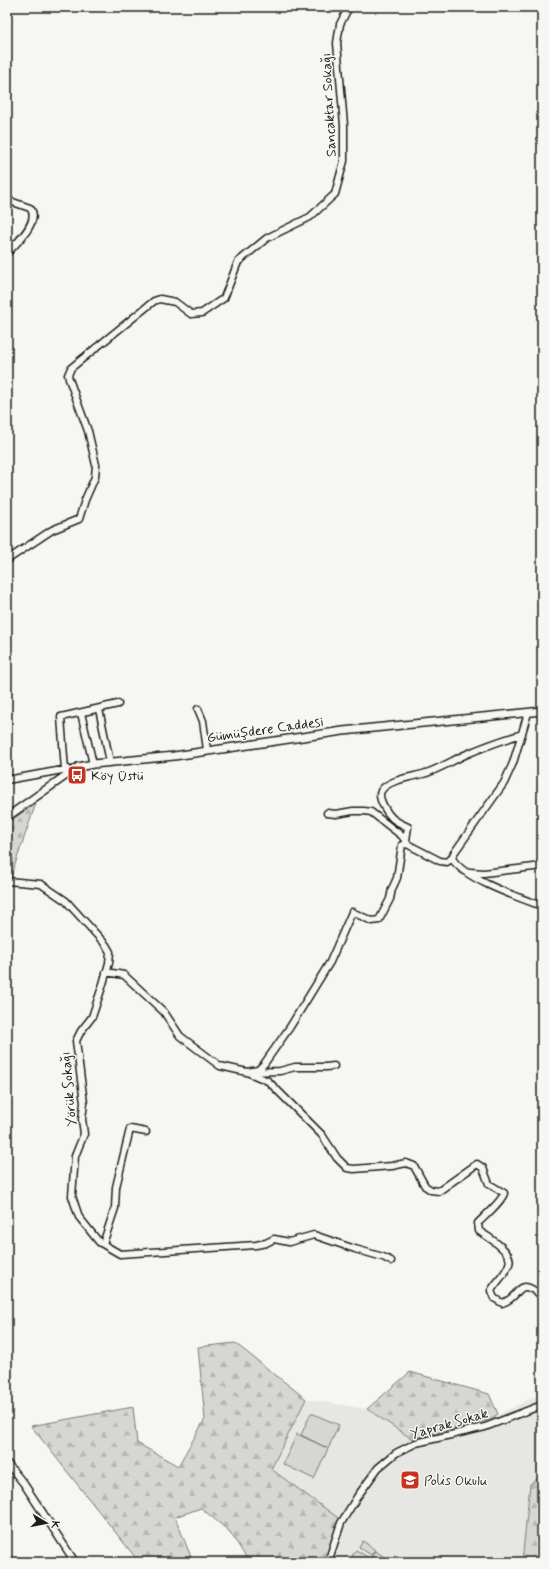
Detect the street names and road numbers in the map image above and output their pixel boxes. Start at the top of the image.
street label: Sancaktar Sokağı [317,52,341,158]
street label: Gümüşdere Caddesi [206,713,325,747]
street label: Yörük Sokağı [57,1051,81,1127]
street label: Yaprak Sokak [408,1404,490,1444]

